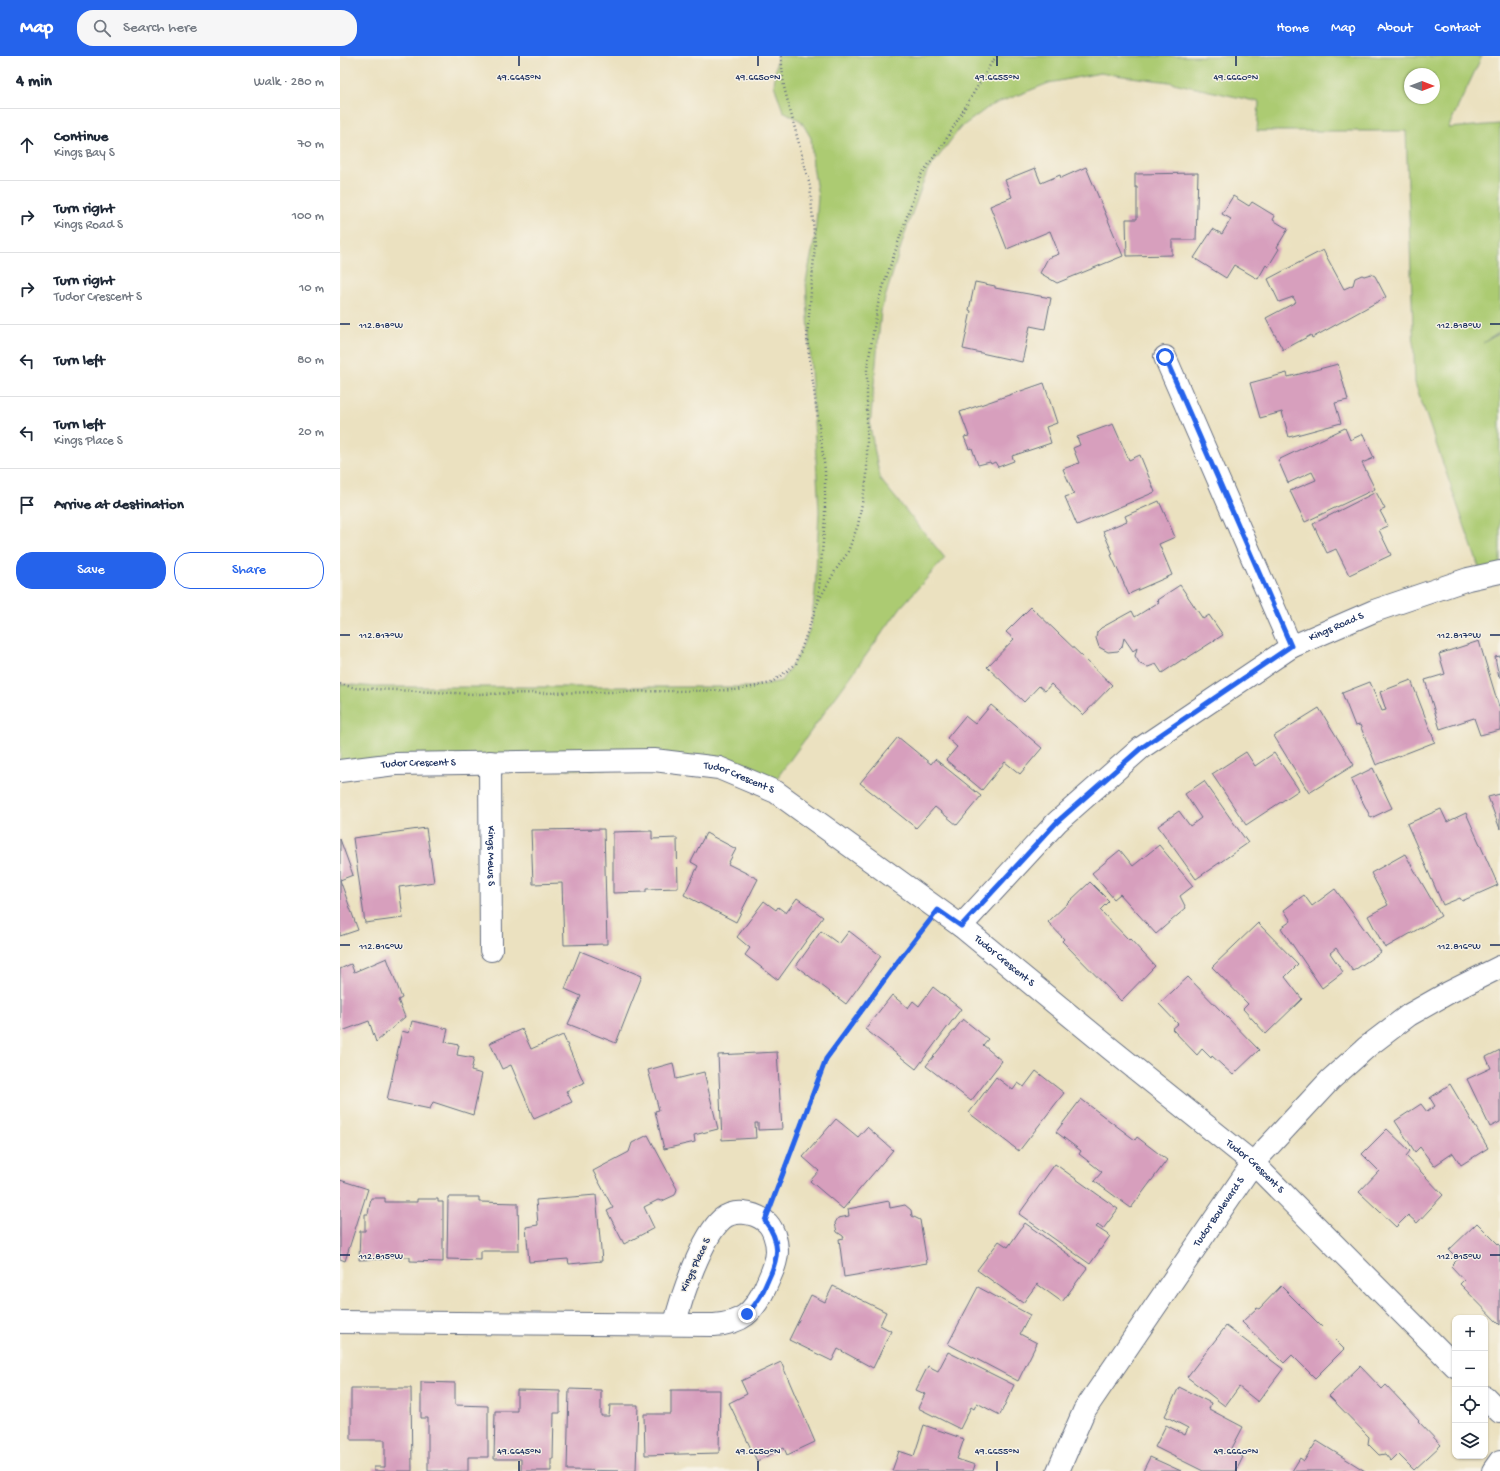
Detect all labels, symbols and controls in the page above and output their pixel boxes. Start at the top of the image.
search box [77,10,357,46]
text: Map [20,17,53,40]
icon: search [91,17,113,39]
text: Search here [123,19,197,37]
text: Home [1277,20,1309,37]
text: Map [1331,20,1355,37]
text: About [1377,20,1413,37]
text: Contact [1435,20,1480,37]
north arrow [1404,68,1440,104]
text: 4 min [16,72,52,92]
text: 49.6645°N [497,72,541,84]
text: 49.6650°N [736,72,781,84]
text: 49.6655°N [975,72,1020,84]
text: 49.6660°N [1214,72,1259,84]
text: Walk · 280 m [254,75,324,90]
text: Continue [54,128,108,146]
icon: ahead [16,134,38,156]
text: 70 m [298,137,324,152]
text: Kings Bay S [54,146,115,161]
text: Turn right [54,200,114,218]
icon: right [16,206,38,228]
text: 100 m [292,209,324,224]
text: Kings Road S [54,218,123,233]
text: Turn right [54,272,114,290]
icon: right [16,278,38,300]
text: 10 m [299,281,324,296]
text: Tudor Crescent S [54,290,142,305]
text: 112.818°W [358,320,404,332]
text: 112.818°W [1436,320,1482,332]
route start [1156,348,1174,366]
icon: left [16,350,38,372]
text: Turn left [54,352,105,370]
text: 80 m [297,353,324,368]
text: Turn left [54,416,105,434]
icon: left [16,422,38,444]
text: 20 m [298,425,324,440]
text: Kings Place S [54,434,123,449]
icon: arrive [16,494,38,516]
text: Arrive at destination [54,496,184,514]
button: Save [16,552,166,589]
button: Share [174,552,324,589]
street label: Kings Road S [1307,610,1367,644]
text: 112.817°W [358,630,403,642]
text: 112.817°W [1436,630,1481,642]
street label: Tudor Crescent S [380,757,457,772]
street label: Tudor Crescent S [702,760,777,797]
street label: Kings Mews S [484,826,497,887]
street label: Tudor Crescent S [971,932,1037,990]
text: 112.816°W [358,941,403,953]
text: 112.816°W [1436,941,1481,953]
street label: Tudor Crescent S [1222,1137,1287,1197]
street label: Tudor Boulevard S [1191,1174,1248,1250]
street label: Kings Place S [678,1235,714,1294]
text: 112.815°W [358,1251,403,1263]
text: 112.815°W [1436,1251,1481,1263]
route end [738,1305,756,1323]
map controls [1452,1315,1488,1459]
button: + [1452,1315,1488,1351]
button: − [1452,1351,1488,1387]
button: locate [1452,1387,1488,1423]
button: layers [1452,1423,1488,1459]
text: 49.6645°N [497,1446,541,1458]
text: 49.6650°N [736,1446,781,1458]
text: 49.6655°N [975,1446,1020,1458]
text: 49.6660°N [1214,1446,1259,1458]

